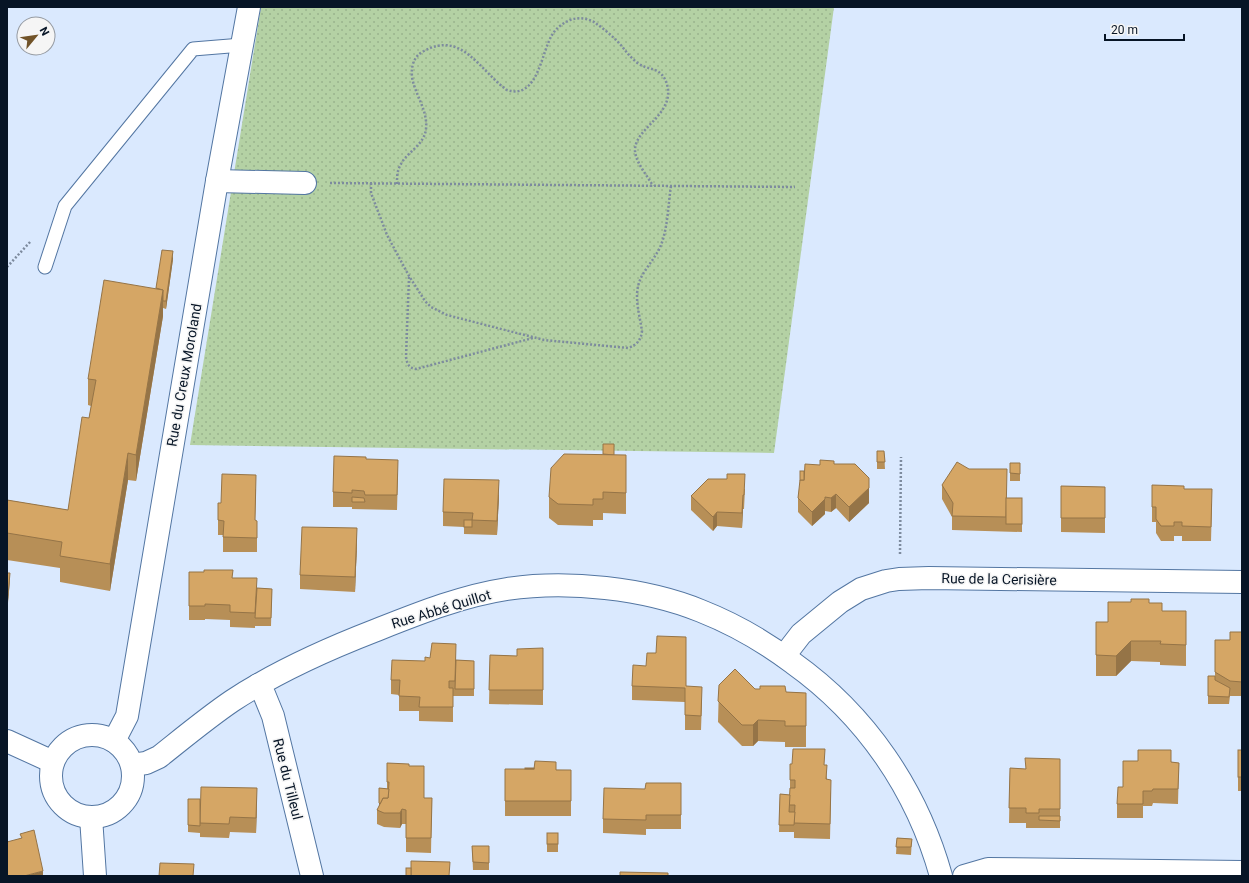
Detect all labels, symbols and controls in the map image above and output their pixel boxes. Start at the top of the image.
north arrow [16,16,56,56]
scale bar [1105,16,1184,42]
text: 20 m [1111,23,1138,37]
text: N [37,25,52,38]
street label: Rue du Creux Moroland [164,302,204,448]
street label: Rue de la Cerisière [941,570,1057,588]
street label: Rue Abbé Quillot [389,586,493,632]
street label: Rue du Tilleul [270,737,306,821]

